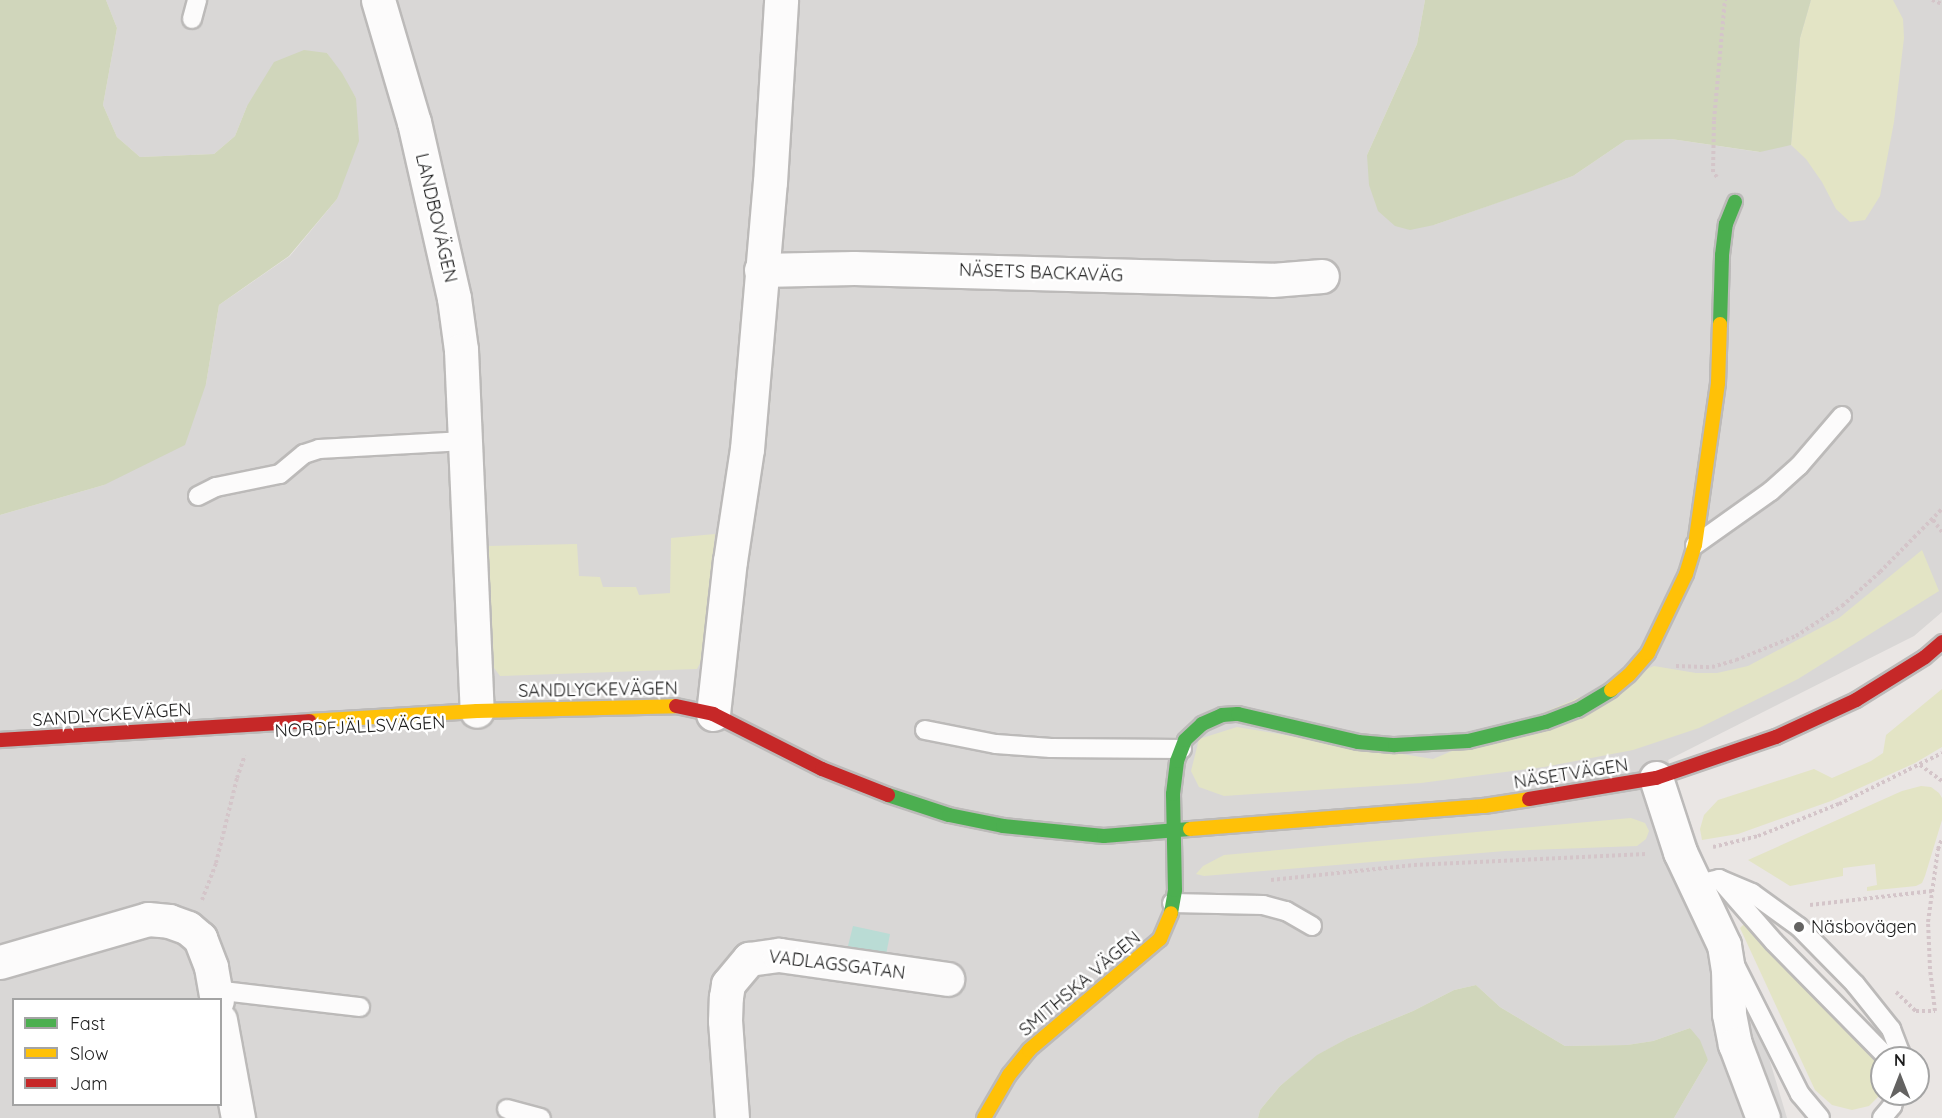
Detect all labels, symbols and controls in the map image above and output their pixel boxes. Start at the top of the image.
street label: LANDBOVÄGEN [411,151,461,285]
street label: NÄSETS BACKAVÄG [959,259,1123,287]
street label: SANDLYCKEVÄGEN [518,678,678,702]
street label: SANDLYCKEVÄGEN [32,699,192,731]
street label: NORDFJÄLLSVÄGEN [274,712,446,742]
street label: NÄSETVÄGEN [1512,754,1630,794]
place label: Näsbovägen [1811,916,1917,938]
marker: Näsbovägen [1792,920,1806,934]
street label: SMITHSKA VÄGEN [1015,927,1145,1041]
street label: VADLAGSGATAN [767,946,907,984]
legend [12,998,222,1106]
text: Fast [70,1012,105,1035]
text: Slow [70,1042,108,1065]
north arrow [1870,1046,1930,1106]
text: N [1894,1050,1906,1070]
text: Jam [70,1072,108,1095]

